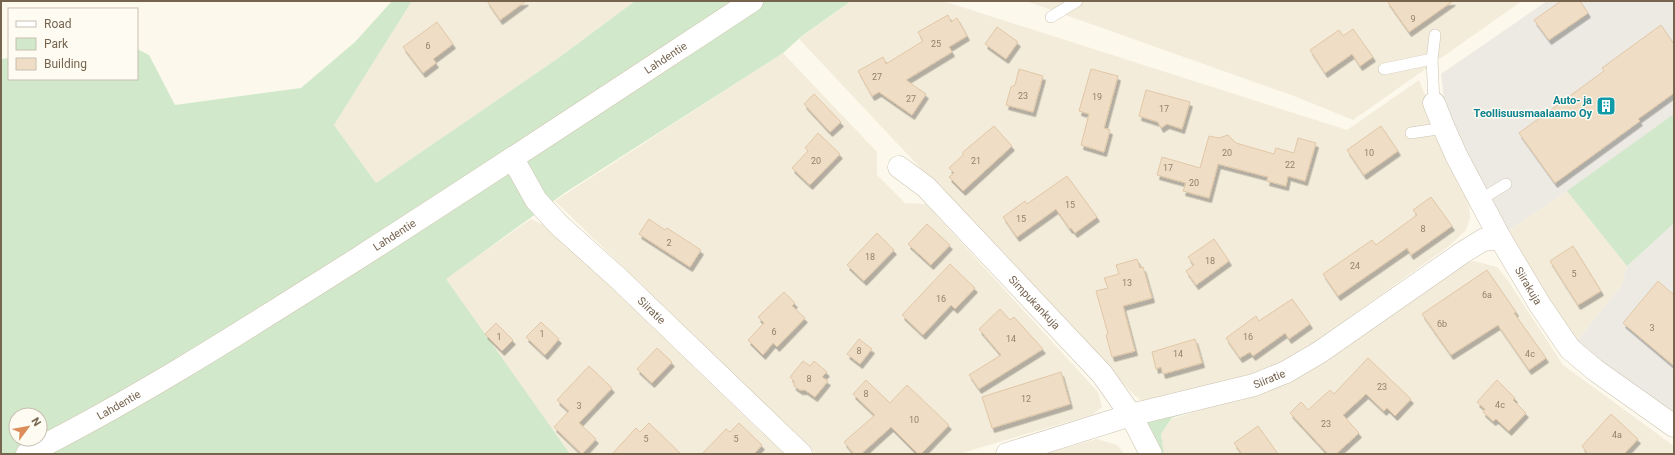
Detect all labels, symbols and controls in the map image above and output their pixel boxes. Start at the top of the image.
legend [8,8,138,80]
house number: 9 [1410,14,1416,24]
text: Road [44,17,72,31]
text: Park [44,37,69,51]
street label: Lahdentie [642,39,690,77]
house number: 25 [931,39,941,49]
house number: 6 [425,41,431,51]
text: Building [44,57,87,71]
house number: 27 [872,72,882,82]
house number: 23 [1018,91,1028,101]
house number: 19 [1092,92,1102,102]
house number: 27 [906,94,916,104]
place label: Auto- ja Teollisuusmaalaamo Oy [1474,94,1592,120]
building icon: Auto- ja Teollisuusmaalaamo Oy [1595,95,1617,117]
house number: 17 [1159,104,1169,114]
house number: 20 [1222,148,1232,158]
house number: 10 [1364,148,1374,158]
house number: 20 [811,156,821,166]
house number: 21 [971,156,981,166]
house number: 22 [1285,160,1295,170]
house number: 17 [1163,163,1173,173]
house number: 20 [1189,178,1199,188]
house number: 15 [1065,200,1075,210]
house number: 15 [1016,214,1026,224]
street label: Lahdentie [371,217,419,254]
house number: 8 [1420,224,1426,234]
house number: 2 [666,238,672,248]
house number: 18 [865,252,875,262]
house number: 18 [1205,256,1215,266]
house number: 24 [1350,261,1360,271]
street label: Siirakuja [1512,265,1544,307]
house number: 5 [1571,269,1577,279]
street label: Simpukankuja [1006,273,1063,332]
house number: 13 [1122,278,1132,288]
house number: 6a [1482,290,1492,300]
street label: Siiratie [635,294,668,327]
house number: 16 [936,294,946,304]
house number: 6b [1437,319,1447,329]
house number: 3 [1649,323,1655,333]
house number: 6 [771,327,777,337]
house number: 1 [539,329,545,339]
house number: 1 [496,332,502,342]
house number: 16 [1243,332,1253,342]
house number: 14 [1006,334,1016,344]
house number: 8 [856,346,862,356]
house number: 14 [1173,349,1183,359]
house number: 4c [1525,349,1535,359]
street label: Siiratie [1251,367,1288,392]
house number: 8 [806,374,812,384]
house number: 23 [1377,382,1387,392]
street label: Lahdentie [95,388,143,423]
house number: 8 [863,389,869,399]
house number: 12 [1021,394,1031,404]
house number: 4c [1495,400,1505,410]
house number: 3 [576,401,582,411]
north arrow [8,407,48,447]
text: N [28,415,44,429]
house number: 10 [909,415,919,425]
house number: 23 [1321,419,1331,429]
house number: 4a [1612,430,1622,440]
house number: 5 [643,434,649,444]
house number: 5 [733,434,739,444]

